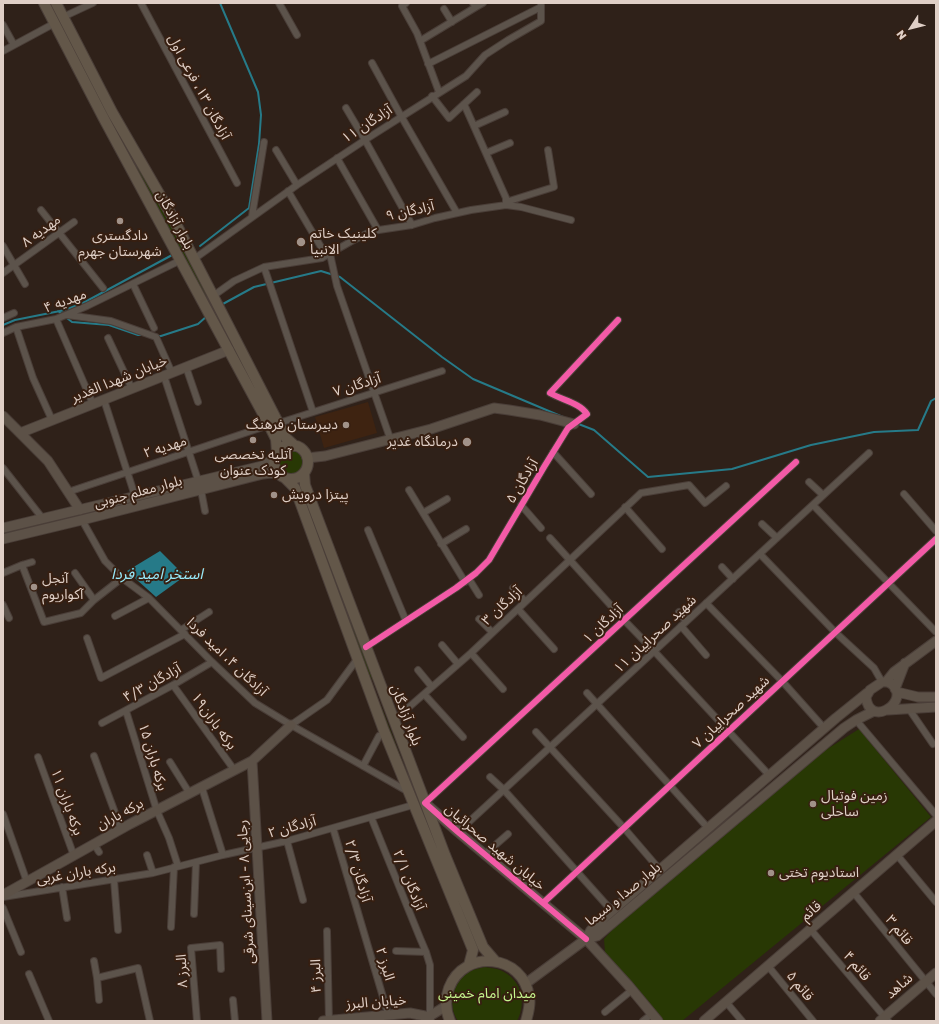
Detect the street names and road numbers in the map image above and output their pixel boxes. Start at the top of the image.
street label: آزادگان ۱۳، فرعی اول [164,32,234,142]
street label: آزادگان ۱۱ [339,101,395,147]
street label: بلوار آزادگان [153,188,197,252]
street label: آزادگان ۹ [384,197,436,225]
street label: مهدیه ۸ [18,211,64,251]
street label: مهدیه ۴ [41,286,89,316]
street label: خیابان شهدا الغدیر [68,352,170,406]
street label: آزادگان ۷ [331,370,383,400]
street label: مهدیه ۲ [141,432,189,462]
street label: آزادگان ۵ [502,456,542,506]
street label: بلوار معلم جنوبی [92,472,184,512]
street label: آزادگان ۳ [478,583,526,629]
street label: شهید صحراییان ۱۱ [610,591,700,677]
street label: آزادگان ۱ [579,601,627,647]
street label: آزادگان ۴، امید فردا [183,614,271,700]
street label: آزادگان ۴/۳ [120,660,184,706]
street label: شهید صحراییان ۷ [689,672,773,752]
street label: بلوار آزادگان [387,682,425,748]
street label: برکه باران۱۹ [188,689,240,753]
street label: برکه باران ۱۵ [135,721,171,793]
street label: برکه باران ۱۱ [47,766,87,838]
street label: برکه باران [94,795,146,833]
street label: خیابان شهید صحرائیان [442,800,548,894]
street label: آزادگان ۲ [266,813,318,841]
street label: رجایی ۸ - ابن‌سینای شرقی [234,819,258,965]
street label: آزادگان ۲/۳ [341,838,375,904]
street label: آزادگان ۲/۱ [389,847,429,913]
street label: برکه باران غربی [35,858,117,888]
street label: بلوار صدا و سیما [582,859,664,929]
street label: قائم [797,897,825,925]
street label: قائم ۳ [882,912,916,948]
street label: البرز ۲ [372,945,398,983]
street label: قائم ۴ [840,948,874,984]
street label: البرز ۸ [173,954,191,988]
street label: البرز ۴ [307,959,325,993]
street label: قائم ۵ [783,968,817,1004]
street label: شاهد [882,970,916,1002]
street label: خیابان البرز [345,991,407,1013]

